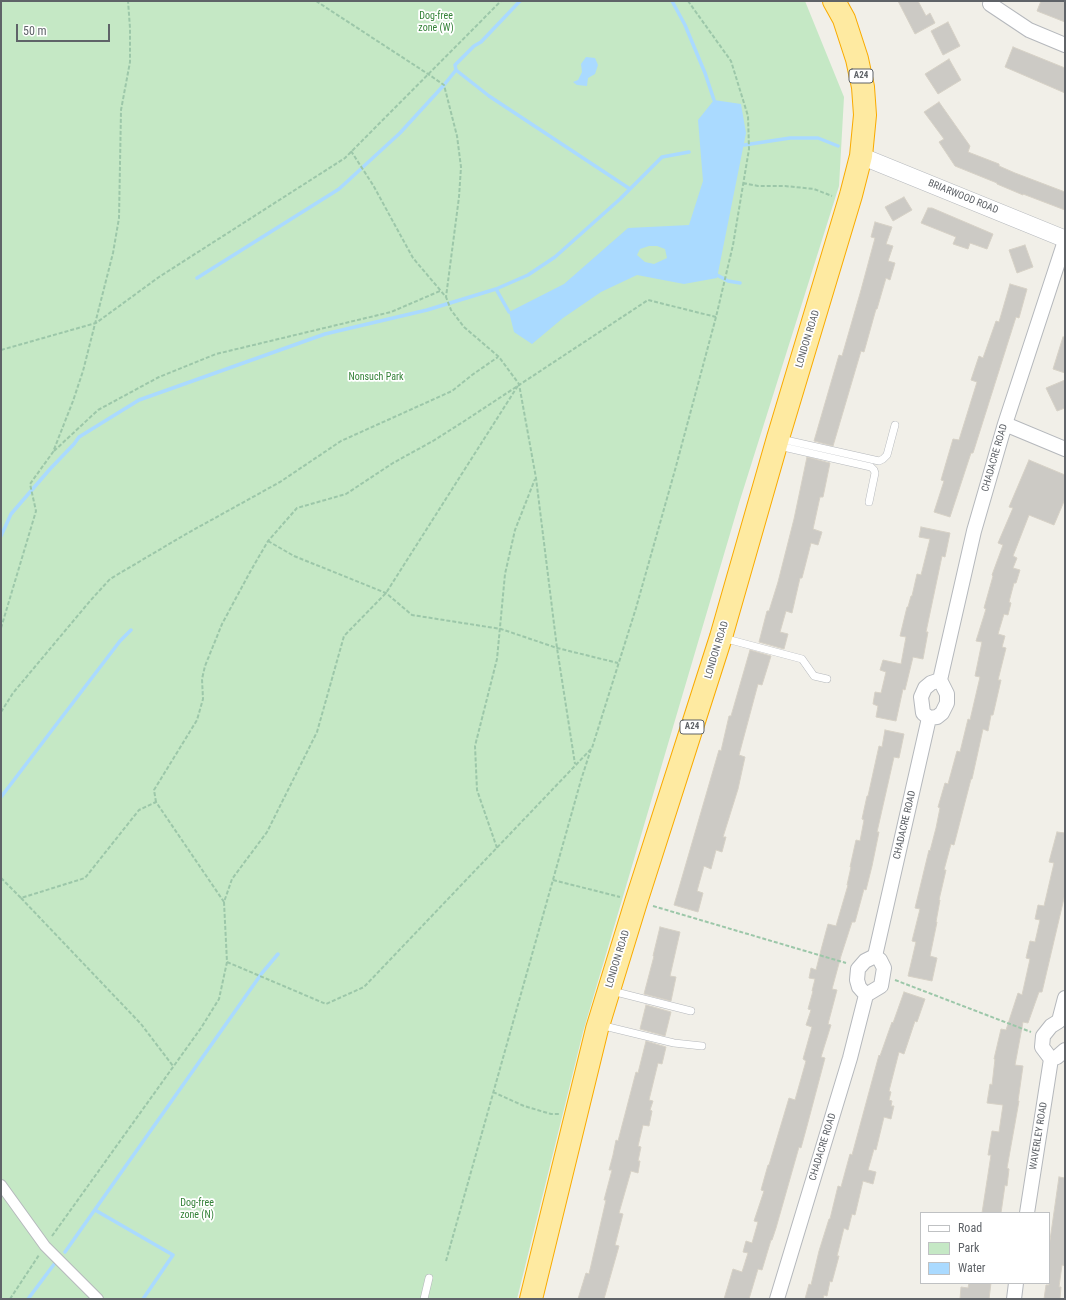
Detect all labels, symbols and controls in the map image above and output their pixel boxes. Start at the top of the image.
park label: Dog-free zone (W) [418,10,454,34]
scale bar [18,16,112,42]
text: 50 m [23,24,47,38]
road number: A24 [849,69,873,83]
street label: BRIARWOOD ROAD [926,177,1000,217]
street label: LONDON ROAD [794,309,822,369]
park label: Nonsuch Park [348,371,404,383]
street label: CHADACRE ROAD [980,423,1010,493]
street label: LONDON ROAD [703,620,731,680]
road number: A24 [680,720,704,734]
street label: CHADACRE ROAD [891,790,919,860]
street label: LONDON ROAD [604,929,632,989]
street label: WAVERLEY ROAD [1028,1101,1050,1171]
street label: CHADACRE ROAD [807,1112,839,1182]
park label: Dog-free zone (N) [180,1197,214,1220]
legend [920,1212,1050,1284]
text: Road [958,1221,982,1235]
text: Park [958,1241,979,1255]
text: Water [958,1261,986,1275]

